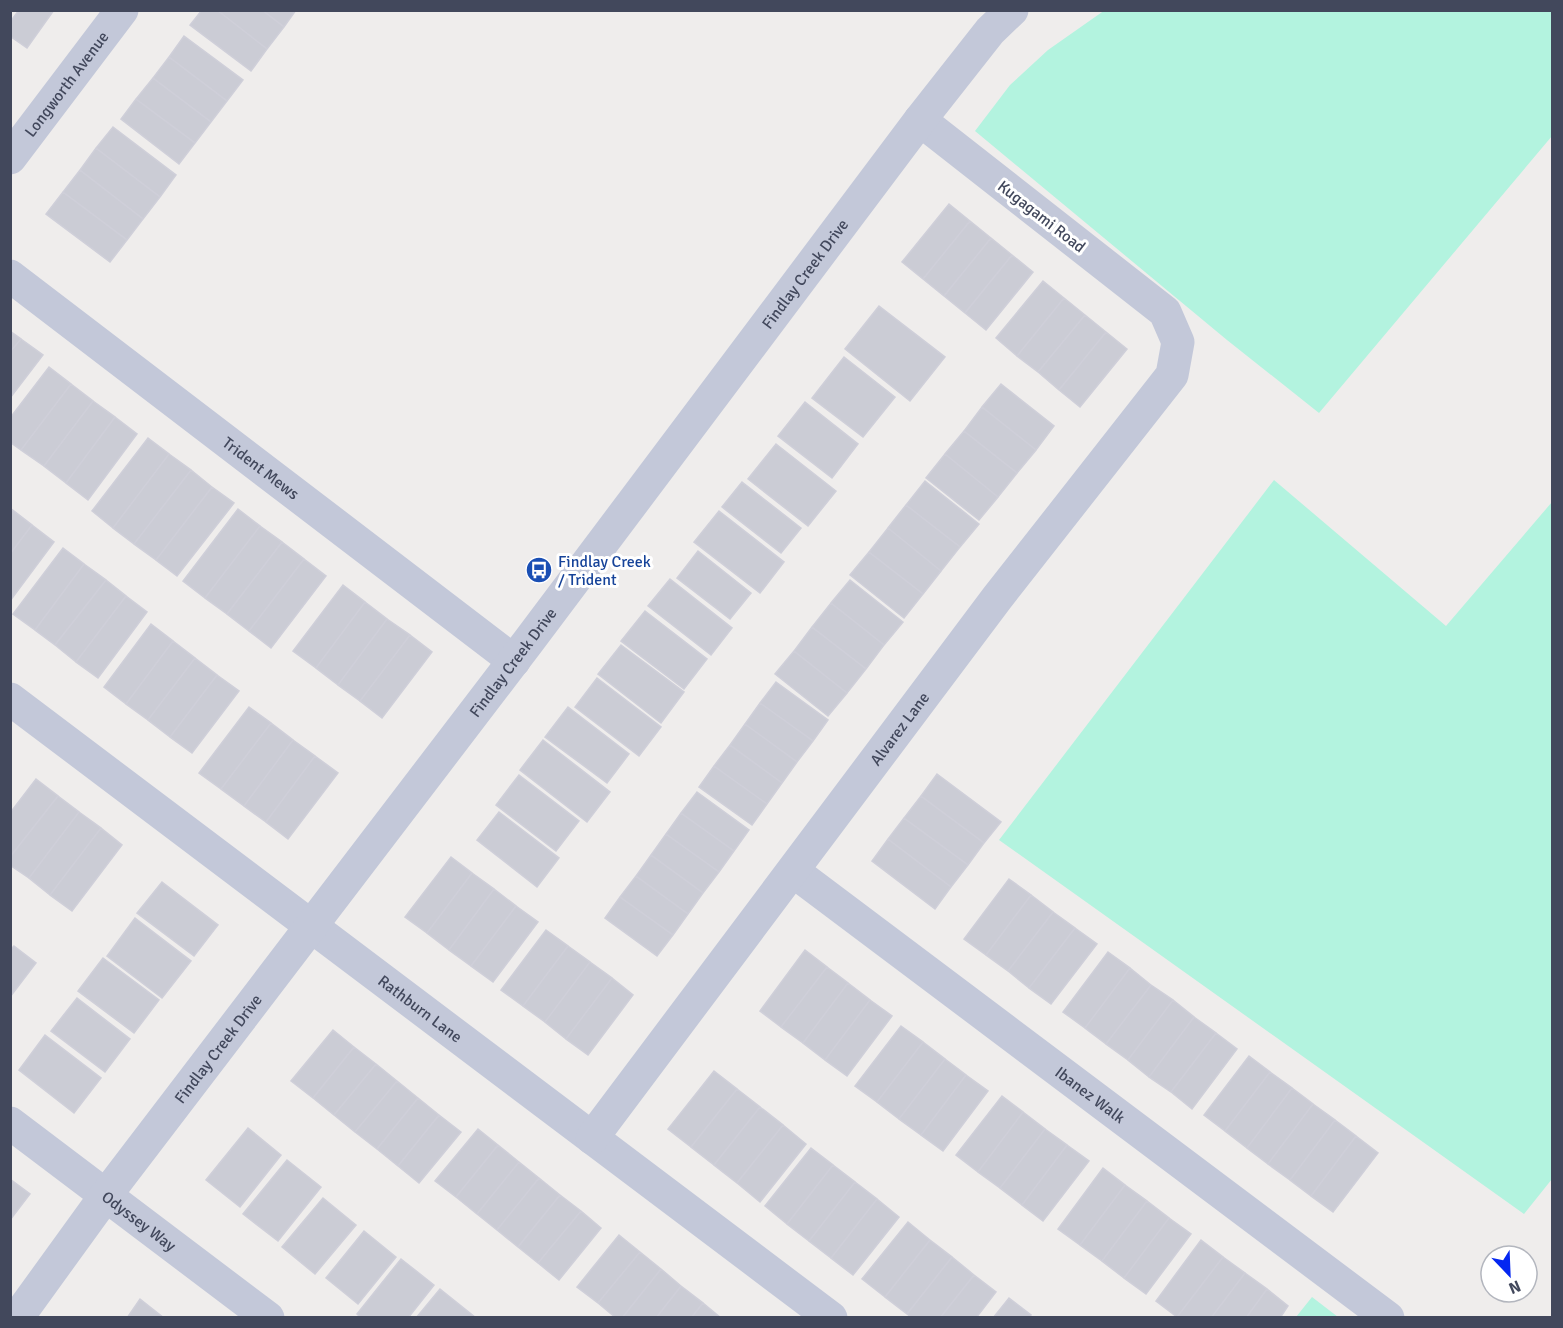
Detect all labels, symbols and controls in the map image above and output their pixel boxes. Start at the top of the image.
street label: Longworth Avenue [21,28,113,141]
street label: Kugagami Road [994,176,1089,257]
street label: Findlay Creek Drive [758,215,853,333]
street label: Trident Mews [218,433,303,504]
place label: Findlay Creek / Trident [558,552,651,590]
bus stop icon: Findlay Creek / Trident [524,555,554,585]
street label: Findlay Creek Drive [465,604,561,721]
street label: Alvarez Lane [866,688,934,770]
street label: Rathburn Lane [374,971,466,1047]
street label: Findlay Creek Drive [170,991,267,1108]
street label: Ibanez Walk [1051,1062,1129,1128]
street label: Odyssey Way [98,1187,180,1256]
north arrow [1479,1244,1539,1304]
text: N [1505,1276,1524,1298]

